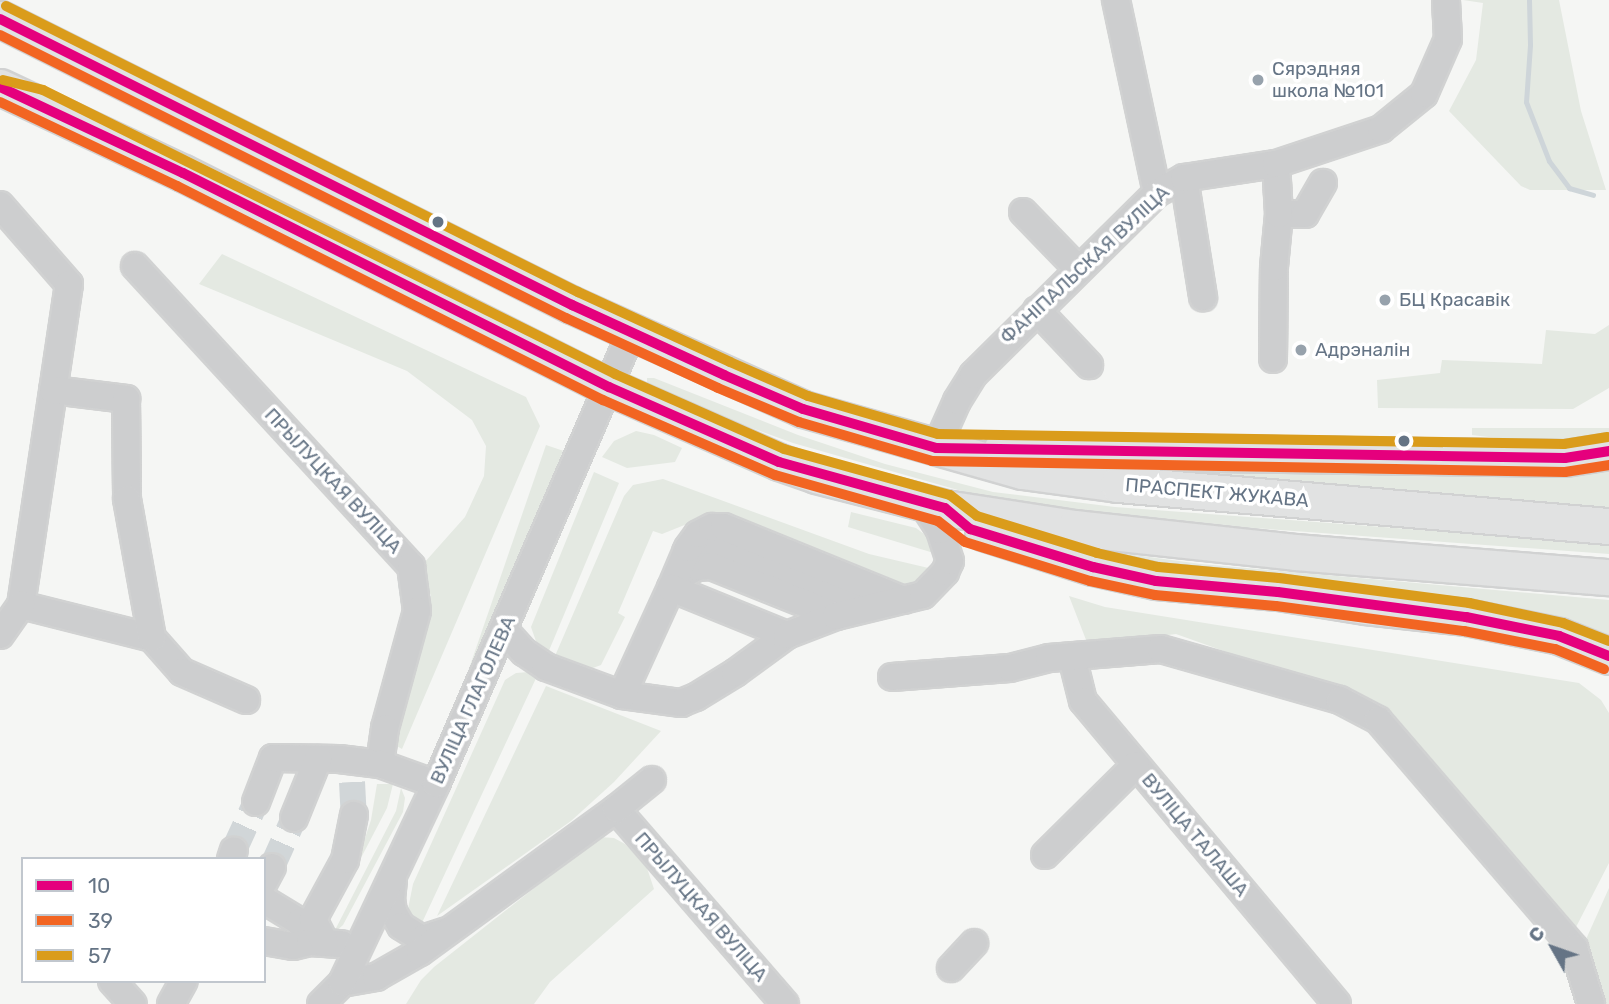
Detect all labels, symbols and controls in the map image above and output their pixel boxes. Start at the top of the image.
place label: Сярэдняя школа №101 [1272,58,1384,102]
marker: Сярэдняя школа №101 [1250,72,1266,88]
street label: ФАНІПАЛЬСКАЯ ВУЛІЦА [996,181,1174,349]
unlabelled marker [431,215,445,229]
place label: БЦ Красавік [1399,289,1510,311]
marker: БЦ Красавік [1377,292,1393,308]
place label: Адрэналін [1315,339,1410,361]
marker: Адрэналін [1293,342,1309,358]
street label: ПРЫЛУЦКАЯ ВУЛІЦА [260,404,406,558]
unlabelled marker [1397,434,1411,448]
street label: ПРАСПЕКТ ЖУКАВА [1124,474,1310,512]
street label: ВУЛІЦА ГЛАГОЛЕВА [426,612,520,788]
street label: ВУЛІЦА ТАЛАША [1137,769,1253,901]
street label: ПРЫЛУЦКАЯ ВУЛІЦА [630,828,772,986]
legend [21,857,266,983]
text: 10 [88,873,110,898]
text: 39 [88,908,113,933]
north arrow [1518,913,1588,983]
text: С [1523,922,1550,947]
text: 57 [88,943,111,968]

